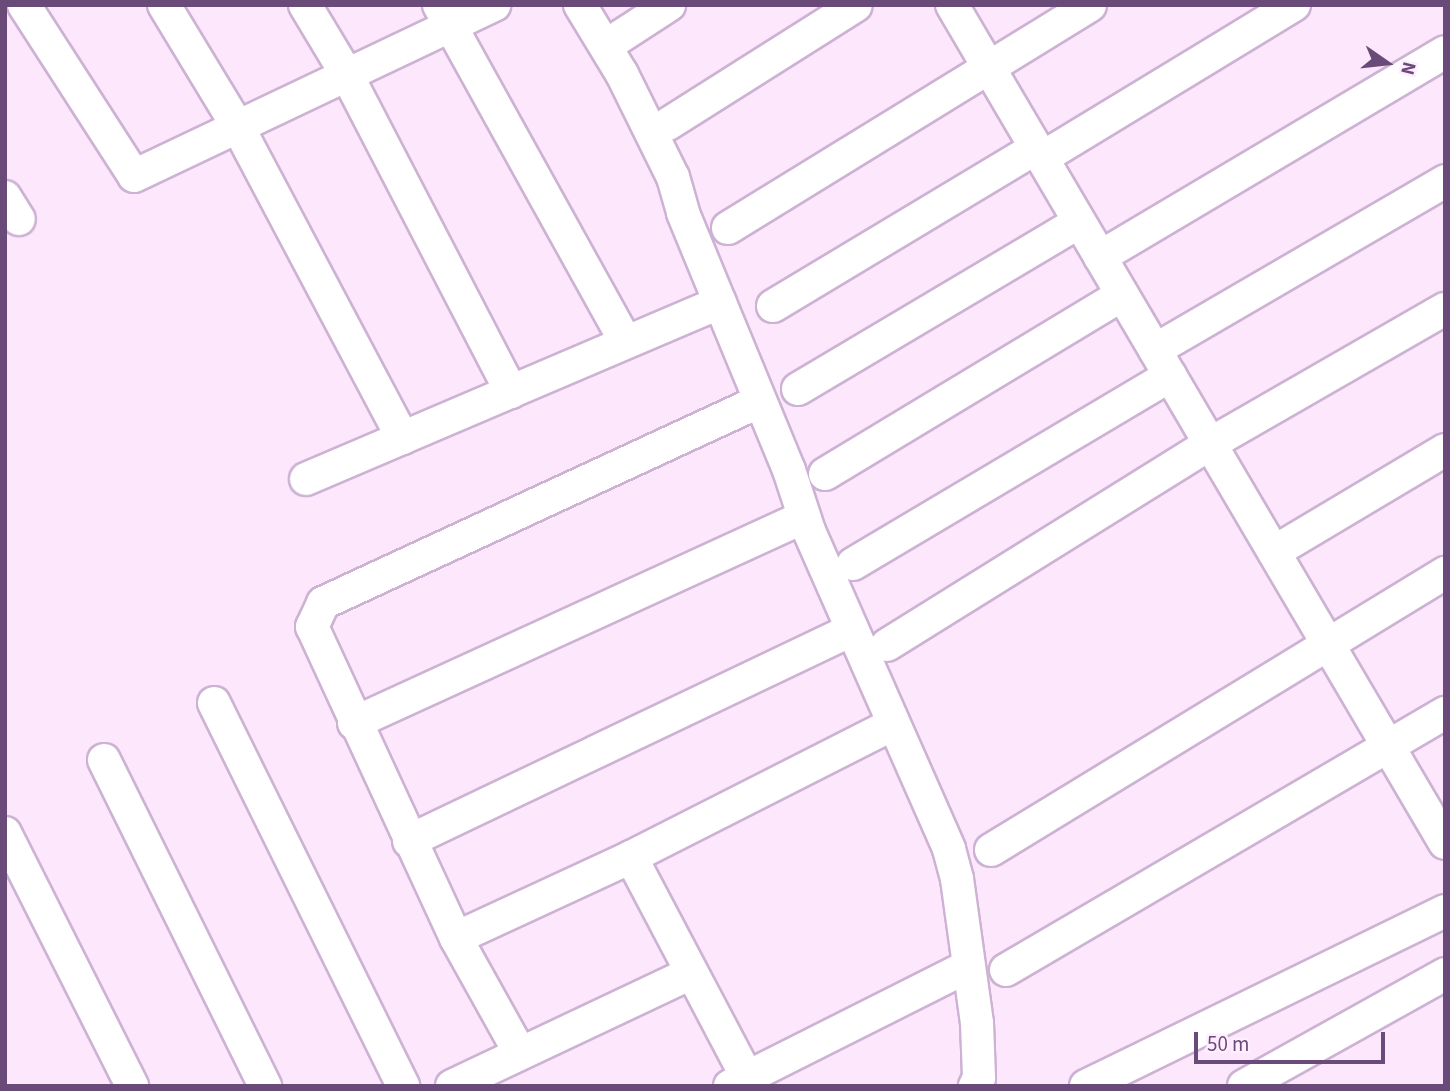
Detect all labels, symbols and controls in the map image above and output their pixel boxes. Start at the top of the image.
north arrow [1352,28,1422,98]
text: N [1393,59,1422,78]
scale bar [1198,1018,1389,1062]
text: 50 m [1207,1029,1249,1059]

